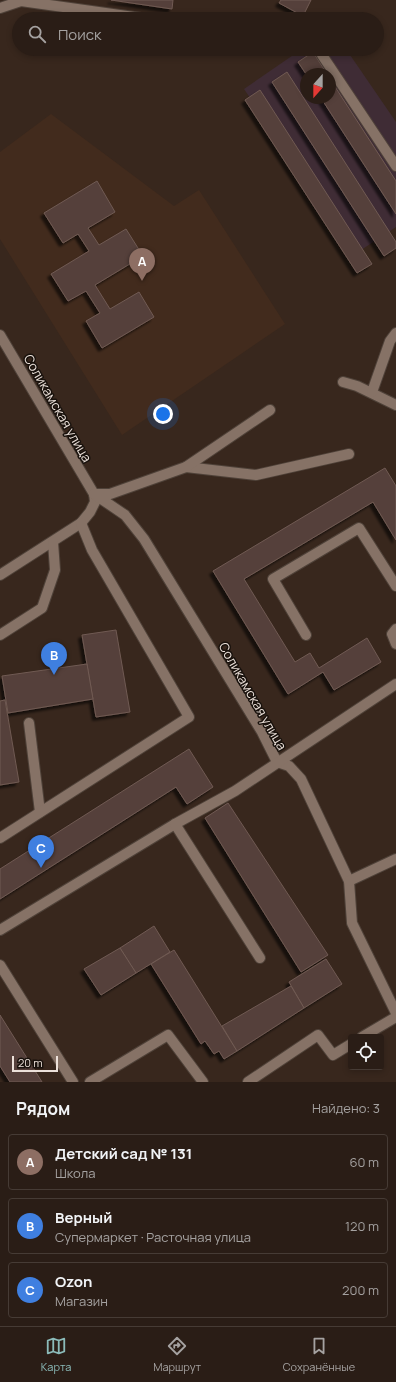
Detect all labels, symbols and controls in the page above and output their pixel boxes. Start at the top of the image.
search box [12,12,384,56]
icon: search [26,23,48,45]
text: Поиск [58,24,102,45]
north arrow [300,68,336,104]
pin: A [129,248,155,281]
street label: Соликамская улица [20,351,96,465]
your location [153,404,173,424]
street label: Соликамская улица [215,639,291,753]
pin: B [41,642,67,675]
pin: C [28,835,54,868]
map controls [348,1034,384,1070]
button: locate [348,1034,384,1070]
scale bar [12,1054,58,1073]
text: 20 m [18,1055,43,1070]
text: Рядом [16,1097,70,1120]
text: Найдено: 3 [312,1099,380,1117]
text: Детский сад № 131 [55,1143,192,1164]
text: A [26,1153,34,1171]
text: 60 m [349,1153,379,1171]
text: Школа [55,1164,96,1182]
text: Верный [55,1207,112,1228]
text: B [26,1217,34,1235]
text: 120 m [345,1217,379,1235]
text: Супермаркет · Расточная улица [55,1228,251,1246]
text: Ozon [55,1271,92,1292]
text: C [25,1281,35,1299]
text: 200 m [342,1281,379,1299]
text: Магазин [55,1292,108,1310]
tab: Карта [41,1335,71,1374]
tab: Маршрут [153,1335,201,1374]
tab: Сохранённые [283,1335,355,1374]

